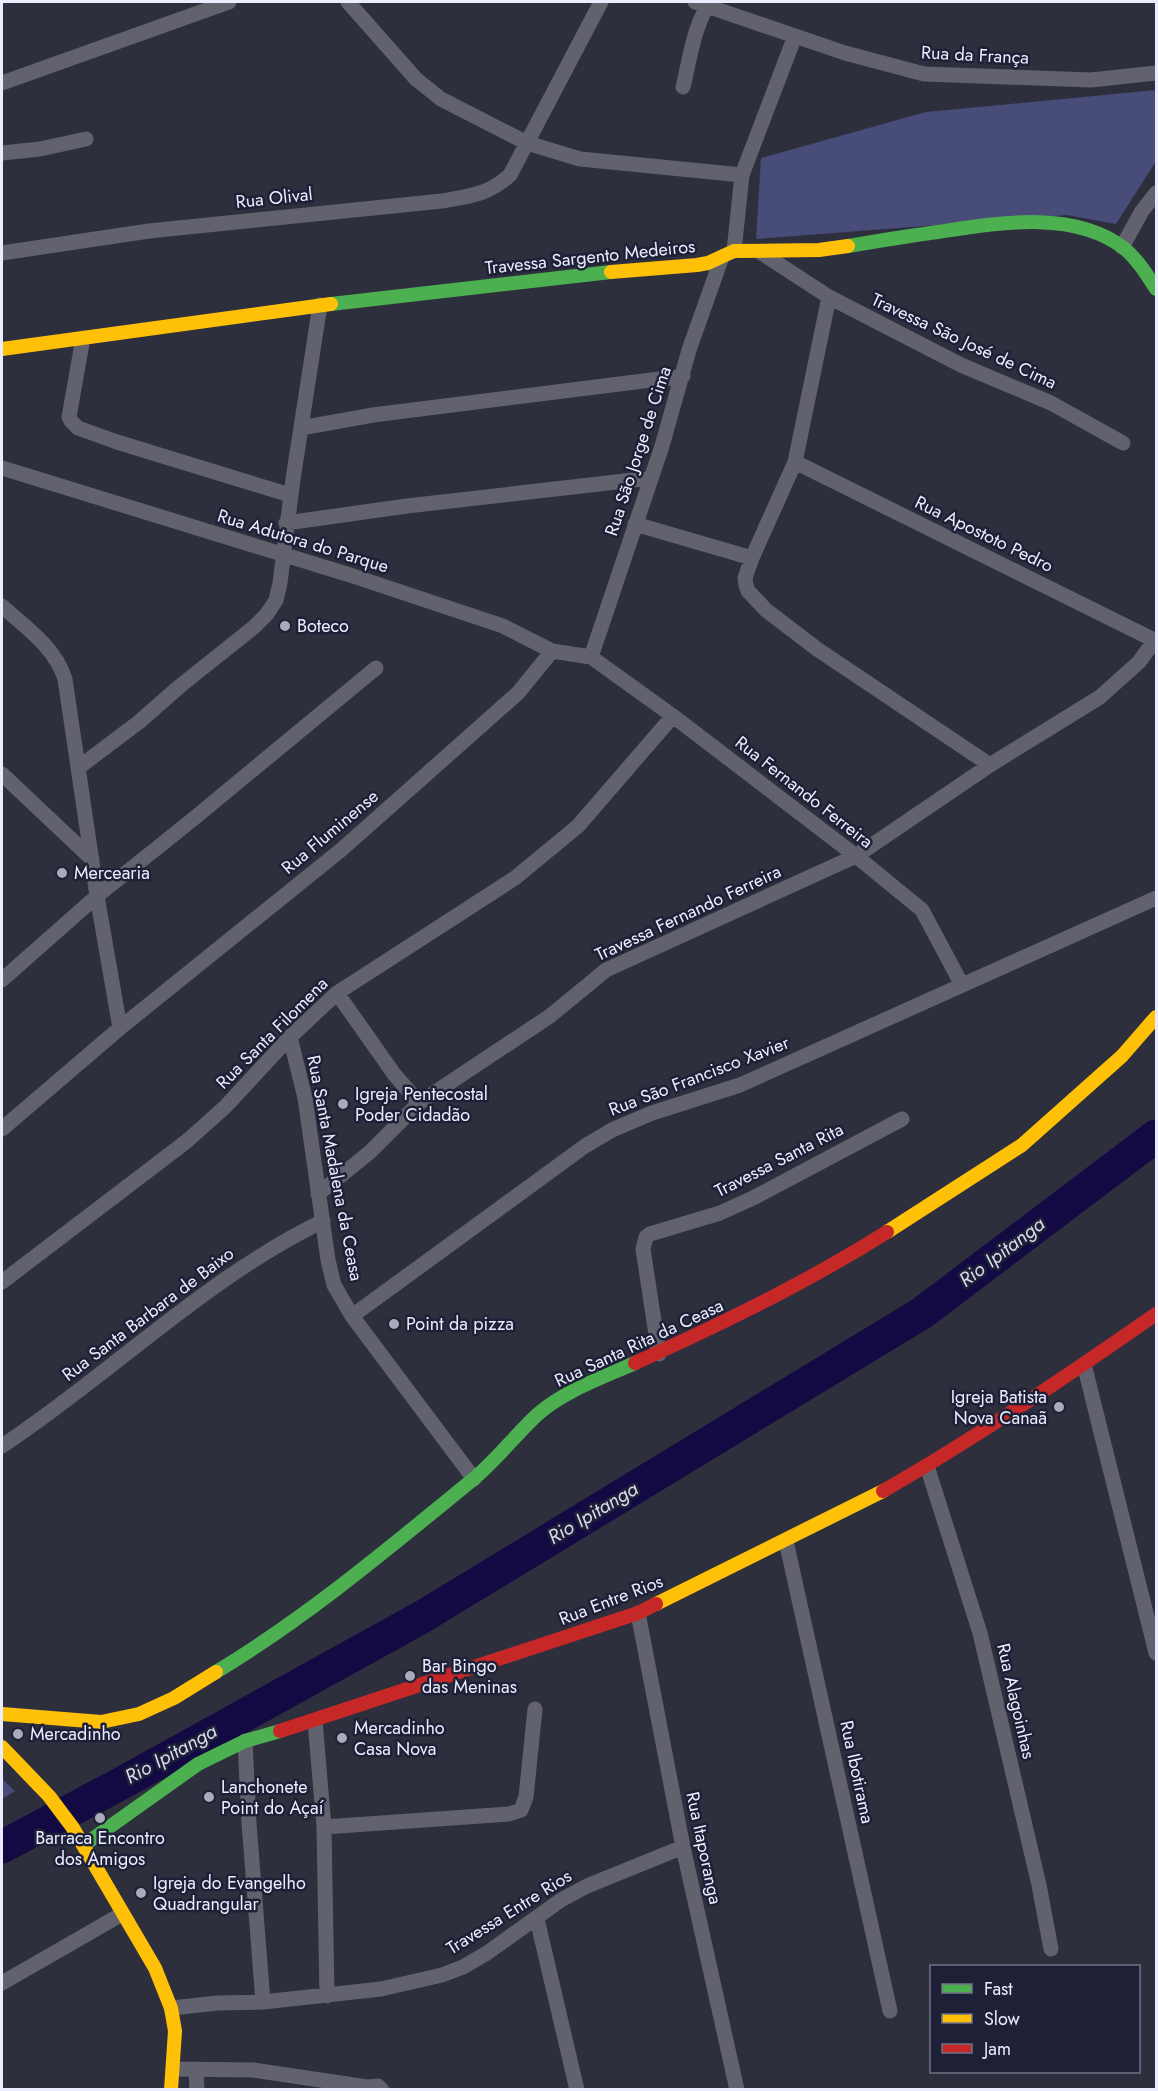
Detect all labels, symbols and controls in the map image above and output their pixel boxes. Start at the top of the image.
street label: Rua da França [920,39,1030,71]
street label: Rua Olival [234,181,314,215]
street label: Travessa Sargento Medeiros [484,233,696,281]
street label: Travessa São José de Cima [867,287,1061,395]
street label: Rua São Jorge de Cima [598,363,678,539]
street label: Rua Apostoto Pedro [910,489,1058,579]
street label: Rua Adutora do Parque [214,503,392,579]
place label: Boteco [297,613,349,639]
marker: Boteco [278,619,292,633]
street label: Rua Fernando Ferreira [729,730,879,854]
street label: Rua Fluminense [276,784,384,880]
street label: Travessa Fernando Ferreira [591,858,785,968]
place label: Mercearia [74,860,150,886]
marker: Mercearia [55,866,69,880]
street label: Rua Santa Filomena [210,971,334,1095]
street label: Rua São Francisco Xavier [605,1029,794,1122]
street label: Rua Santa Madalena da Ceasa [300,1053,370,1283]
place label: Igreja Pentecostal Poder Cidadão [355,1081,488,1128]
marker: Igreja Pentecostal Poder Cidadão [336,1097,350,1111]
street label: Travessa Santa Rita [710,1116,848,1204]
water label: Rio Ipitanga [953,1210,1051,1294]
street label: Rua Santa Barbara de Baixo [57,1241,240,1387]
street label: Rua Santa Rita da Ceasa [550,1292,728,1394]
place label: Point da pizza [406,1311,514,1337]
marker: Point da pizza [387,1317,401,1331]
place label: Igreja Batista Nova Canaã [951,1384,1047,1431]
marker: Igreja Batista Nova Canaã [1052,1400,1066,1414]
water label: Rio Ipitanga [542,1474,644,1552]
street label: Rua Entre Rios [555,1568,667,1632]
street label: Rua Alagoinhas [990,1641,1042,1761]
place label: Bar Bingo das Meninas [422,1653,517,1700]
marker: Bar Bingo das Meninas [403,1669,417,1683]
place label: Mercadinho Casa Nova [354,1715,445,1762]
water label: Rio Ipitanga [120,1717,222,1791]
street label: Rua Ibotirama [833,1718,881,1826]
place label: Mercadinho [30,1721,121,1747]
marker: Mercadinho [11,1727,25,1741]
marker: Mercadinho Casa Nova [335,1731,349,1745]
place label: Lanchonete Point do Açaí [221,1774,325,1821]
street label: Rua Itaporanga [679,1789,729,1907]
marker: Lanchonete Point do Açaí [202,1790,216,1804]
marker: Barraca Encontro dos Amigos [93,1811,107,1825]
place label: Barraca Encontro dos Amigos [35,1825,165,1872]
street label: Travessa Entre Rios [441,1863,577,1961]
place label: Igreja do Evangelho Quadrangular [153,1870,306,1917]
marker: Igreja do Evangelho Quadrangular [134,1886,148,1900]
legend [930,1965,1140,2073]
text: Fast [984,1976,1013,2002]
text: Slow [984,2006,1021,2032]
text: Jam [982,2036,1011,2062]

